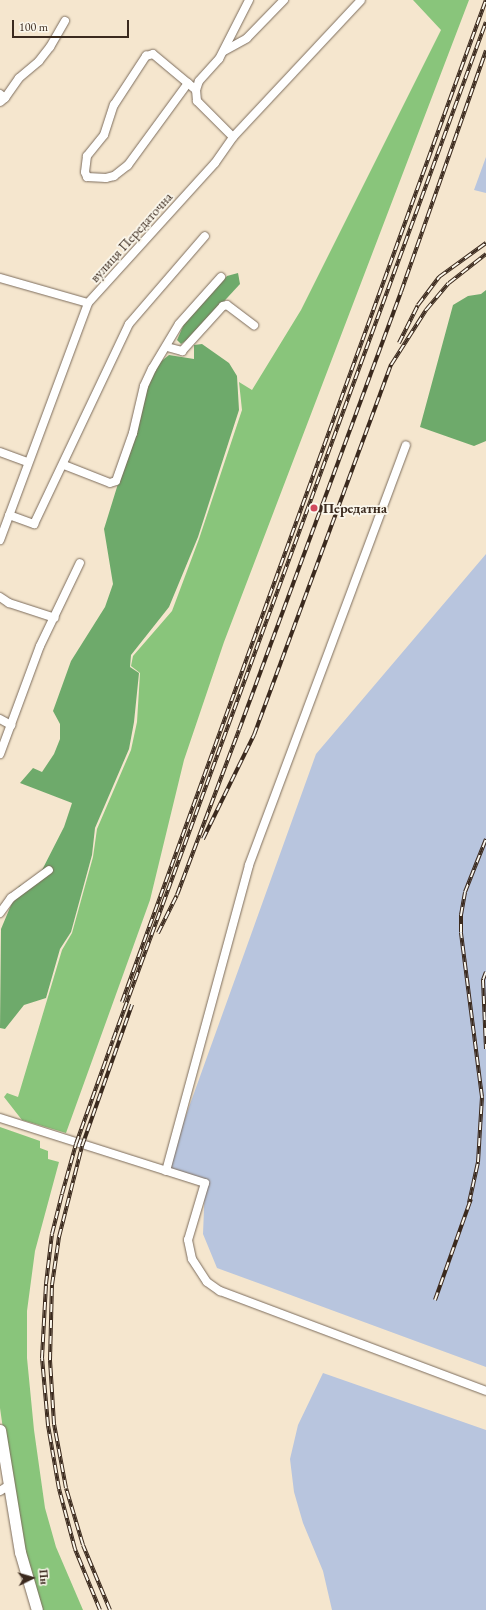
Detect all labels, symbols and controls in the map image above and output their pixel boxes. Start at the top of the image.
scale bar [14,12,131,38]
text: 100 m [19,19,48,35]
street label: вулиця Передаточна [86,188,176,286]
place label: Передатна [323,500,387,516]
marker: Передатна [308,502,320,514]
north arrow [12,1558,52,1598]
text: Пн [36,1569,52,1585]

